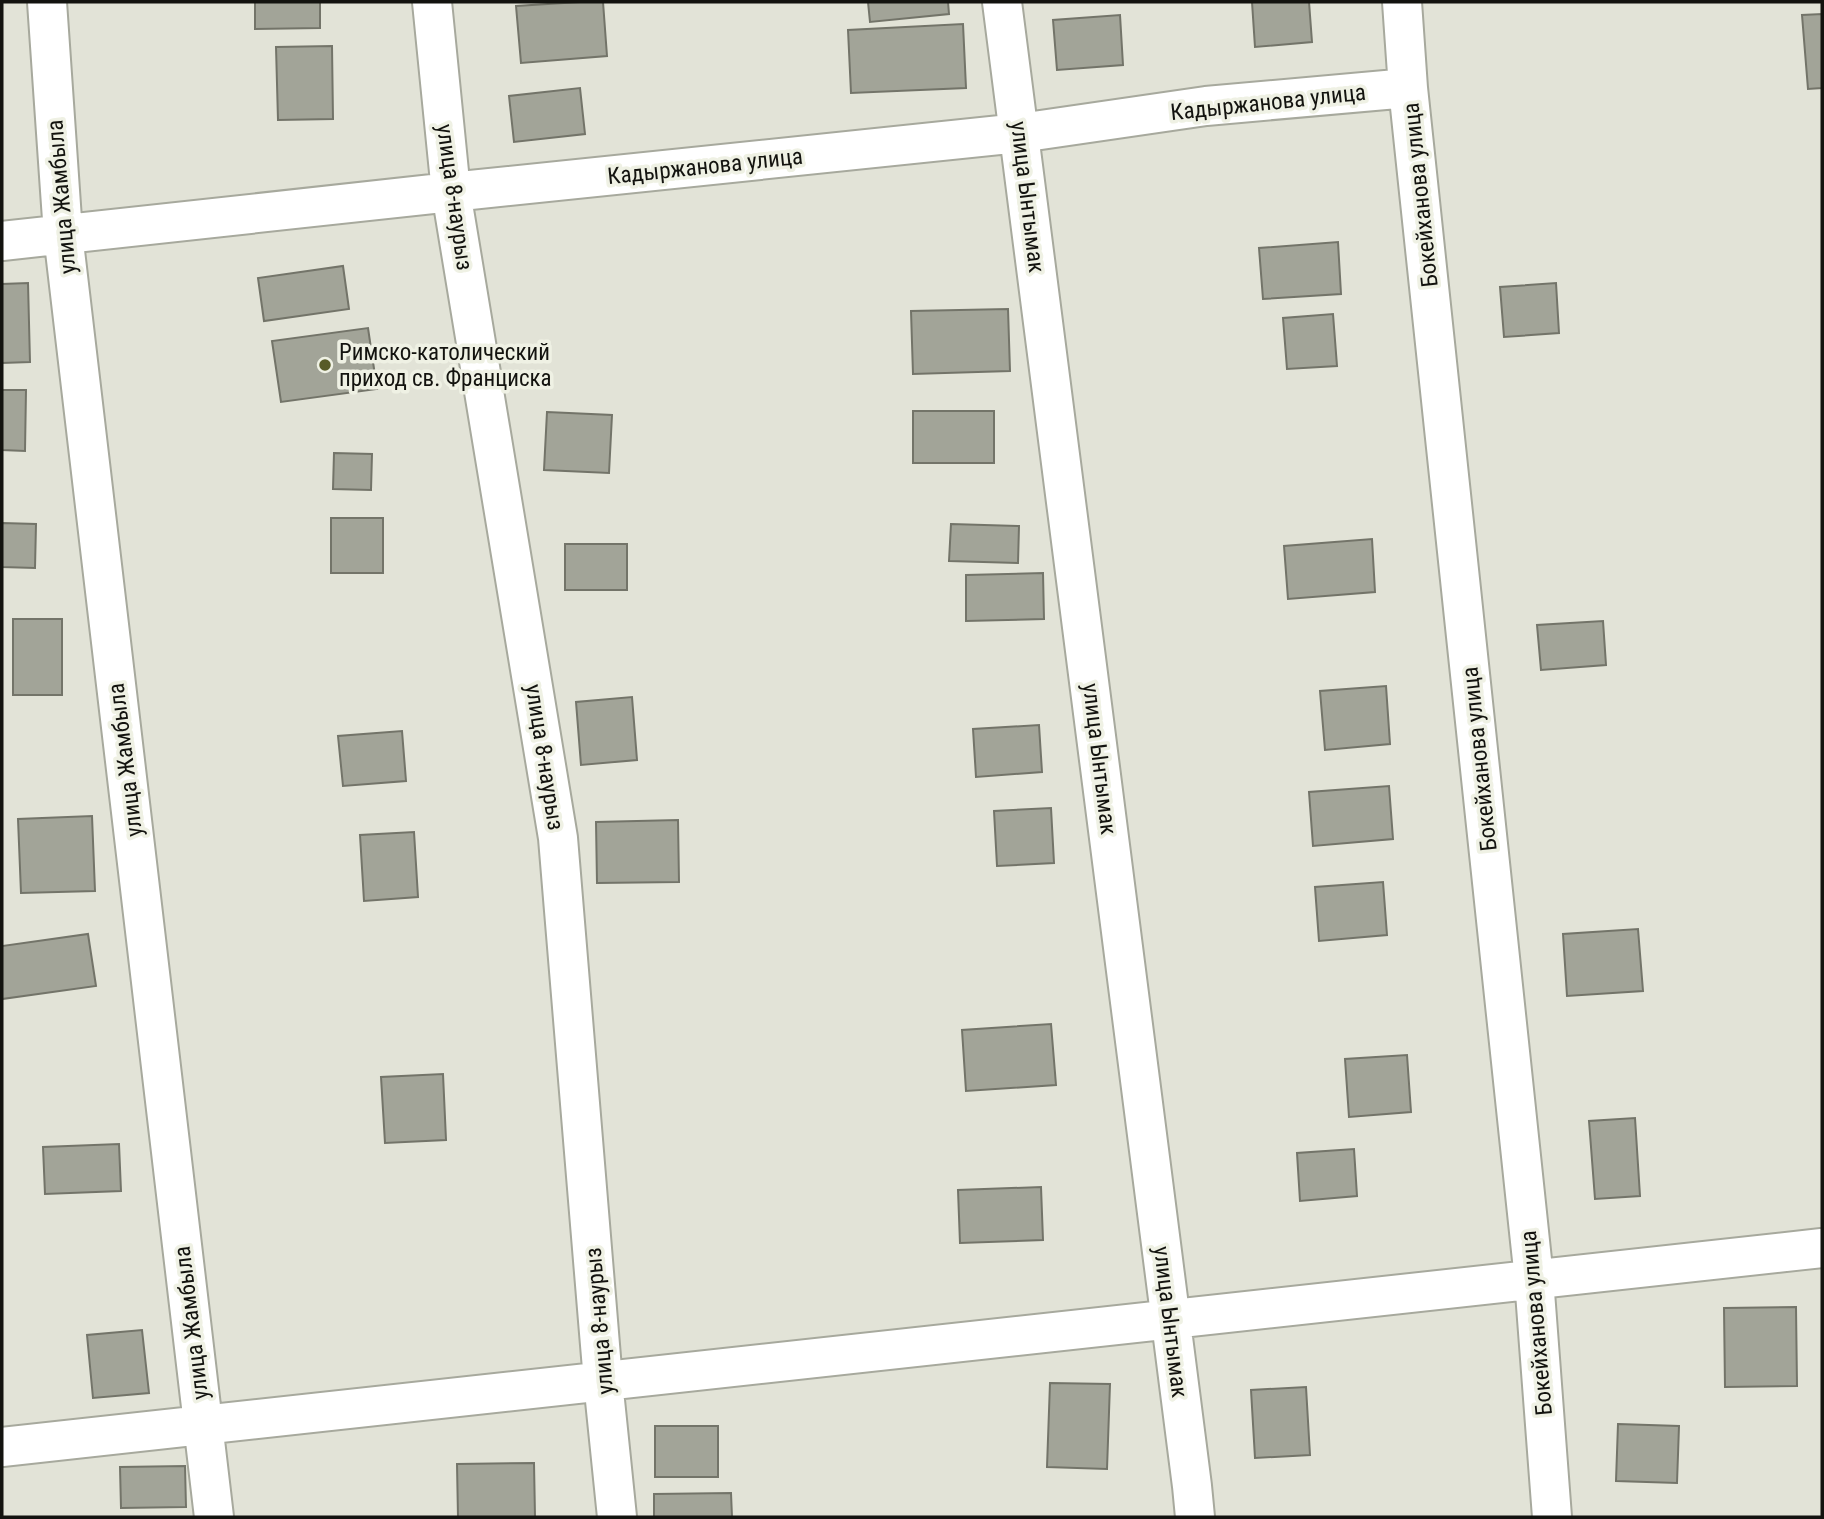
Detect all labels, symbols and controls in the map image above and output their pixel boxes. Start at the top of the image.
street label: Кадыржанова улица [1169,79,1367,126]
street label: Бокейханова улица [1397,101,1444,289]
street label: улица Жамбыла [41,119,82,275]
street label: улица Ынтымак [1005,120,1050,274]
street label: улица 8-наурыз [431,122,478,272]
street label: Кадыржанова улица [606,143,804,190]
place label: Римско-католический приход св. Франциска [339,339,552,392]
marker: Римско-католический приход св. Франциска [317,357,333,373]
street label: Бокейханова улица [1456,665,1503,853]
street label: улица Жамбыла [103,682,148,838]
street label: улица 8-наурыз [520,682,569,832]
street label: улица Ынтымак [1077,682,1122,836]
street label: Бокейханова улица [1515,1229,1558,1416]
street label: улица Жамбыла [169,1245,214,1401]
street label: улица Ынтымак [1148,1245,1193,1399]
street label: улица 8-наурыз [580,1246,619,1396]

